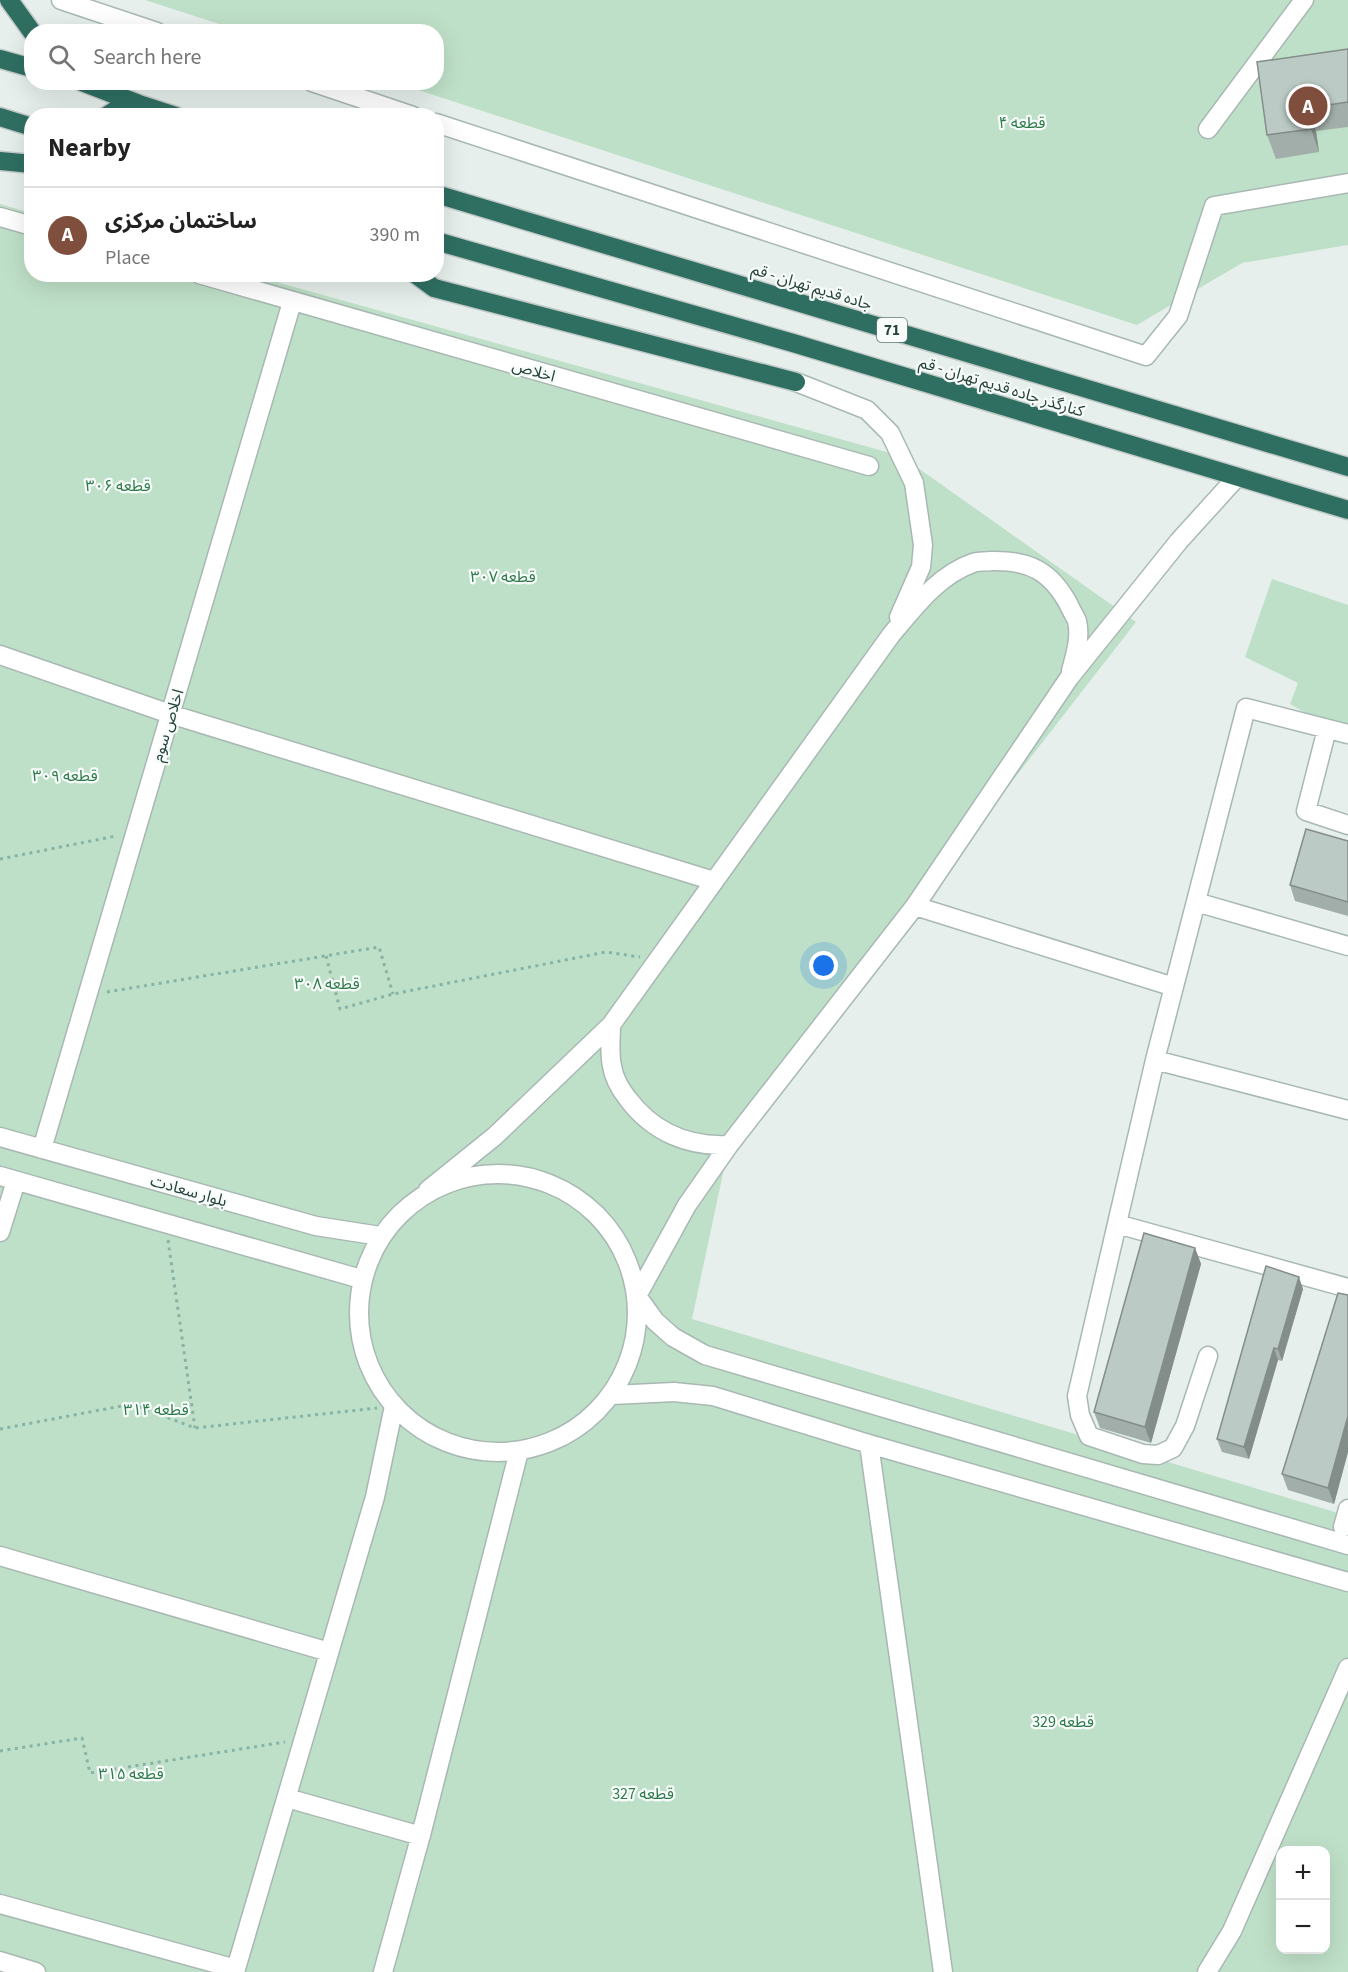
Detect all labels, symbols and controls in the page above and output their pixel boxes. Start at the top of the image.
search box [24,24,444,90]
icon: search [45,41,78,74]
text: Search here [93,41,201,73]
pin: A [1288,84,1328,128]
park label: قطعه ۴ [999,112,1045,134]
text: Nearby [48,129,131,166]
text: ساختمان مرکزی [105,205,257,237]
text: A [62,221,73,249]
text: 390 m [370,221,420,249]
text: Place [105,244,150,272]
street label: جاده قدیم تهران - قم [748,258,875,317]
road number: 71 [877,318,907,342]
street label: کنارگذر جاده قدیم تهران - قم [916,351,1087,424]
street label: اخلاص [510,354,558,388]
park label: قطعه ۳۰۶ [85,475,151,497]
park label: قطعه ۳۰۷ [470,566,536,588]
street label: اخلاص سوم [147,686,190,765]
park label: قطعه ۳۰۹ [32,765,98,787]
your location [809,951,838,980]
park label: قطعه ۳۰۸ [294,973,360,995]
street label: بلوار سعادت [148,1170,230,1212]
park label: قطعه ۳۱۴ [123,1399,189,1421]
park label: قطعه 329 [1032,1711,1094,1733]
park label: قطعه ۳۱۵ [98,1763,164,1785]
park label: قطعه 327 [612,1783,674,1805]
map controls [1276,1846,1330,1954]
button: + [1276,1846,1330,1900]
button: − [1276,1900,1330,1954]

